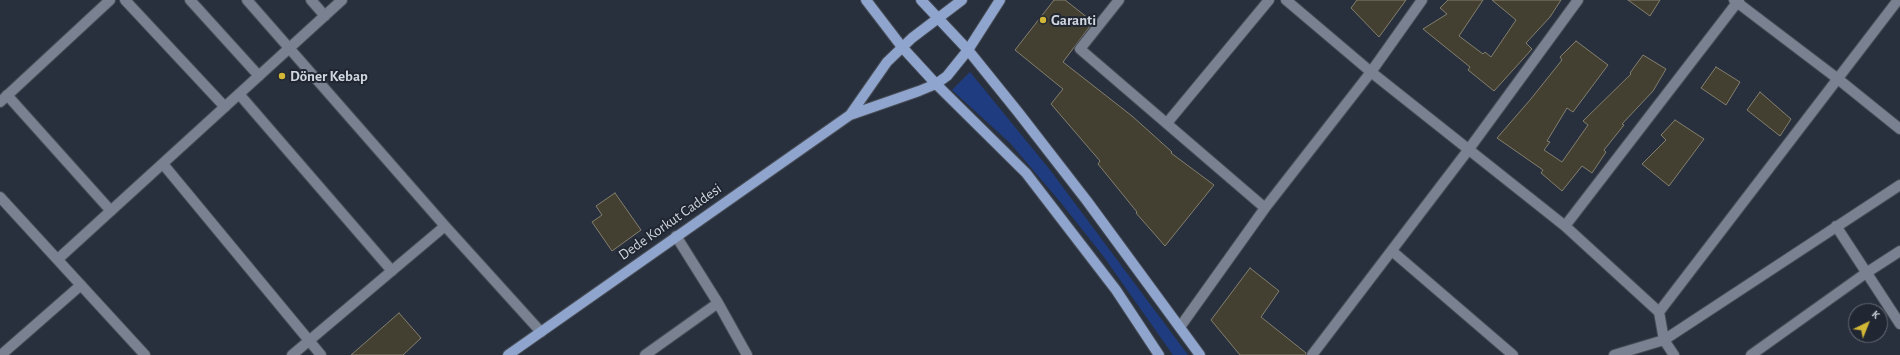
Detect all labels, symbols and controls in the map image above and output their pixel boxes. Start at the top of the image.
place label: Garanti [1051,11,1096,29]
marker: Garanti [1038,15,1048,25]
place label: Döner Kebap [290,67,368,85]
marker: Döner Kebap [277,71,287,81]
street label: Dede Korkut Caddesi [615,180,725,264]
north arrow [1848,303,1888,343]
text: K [1870,308,1882,321]

